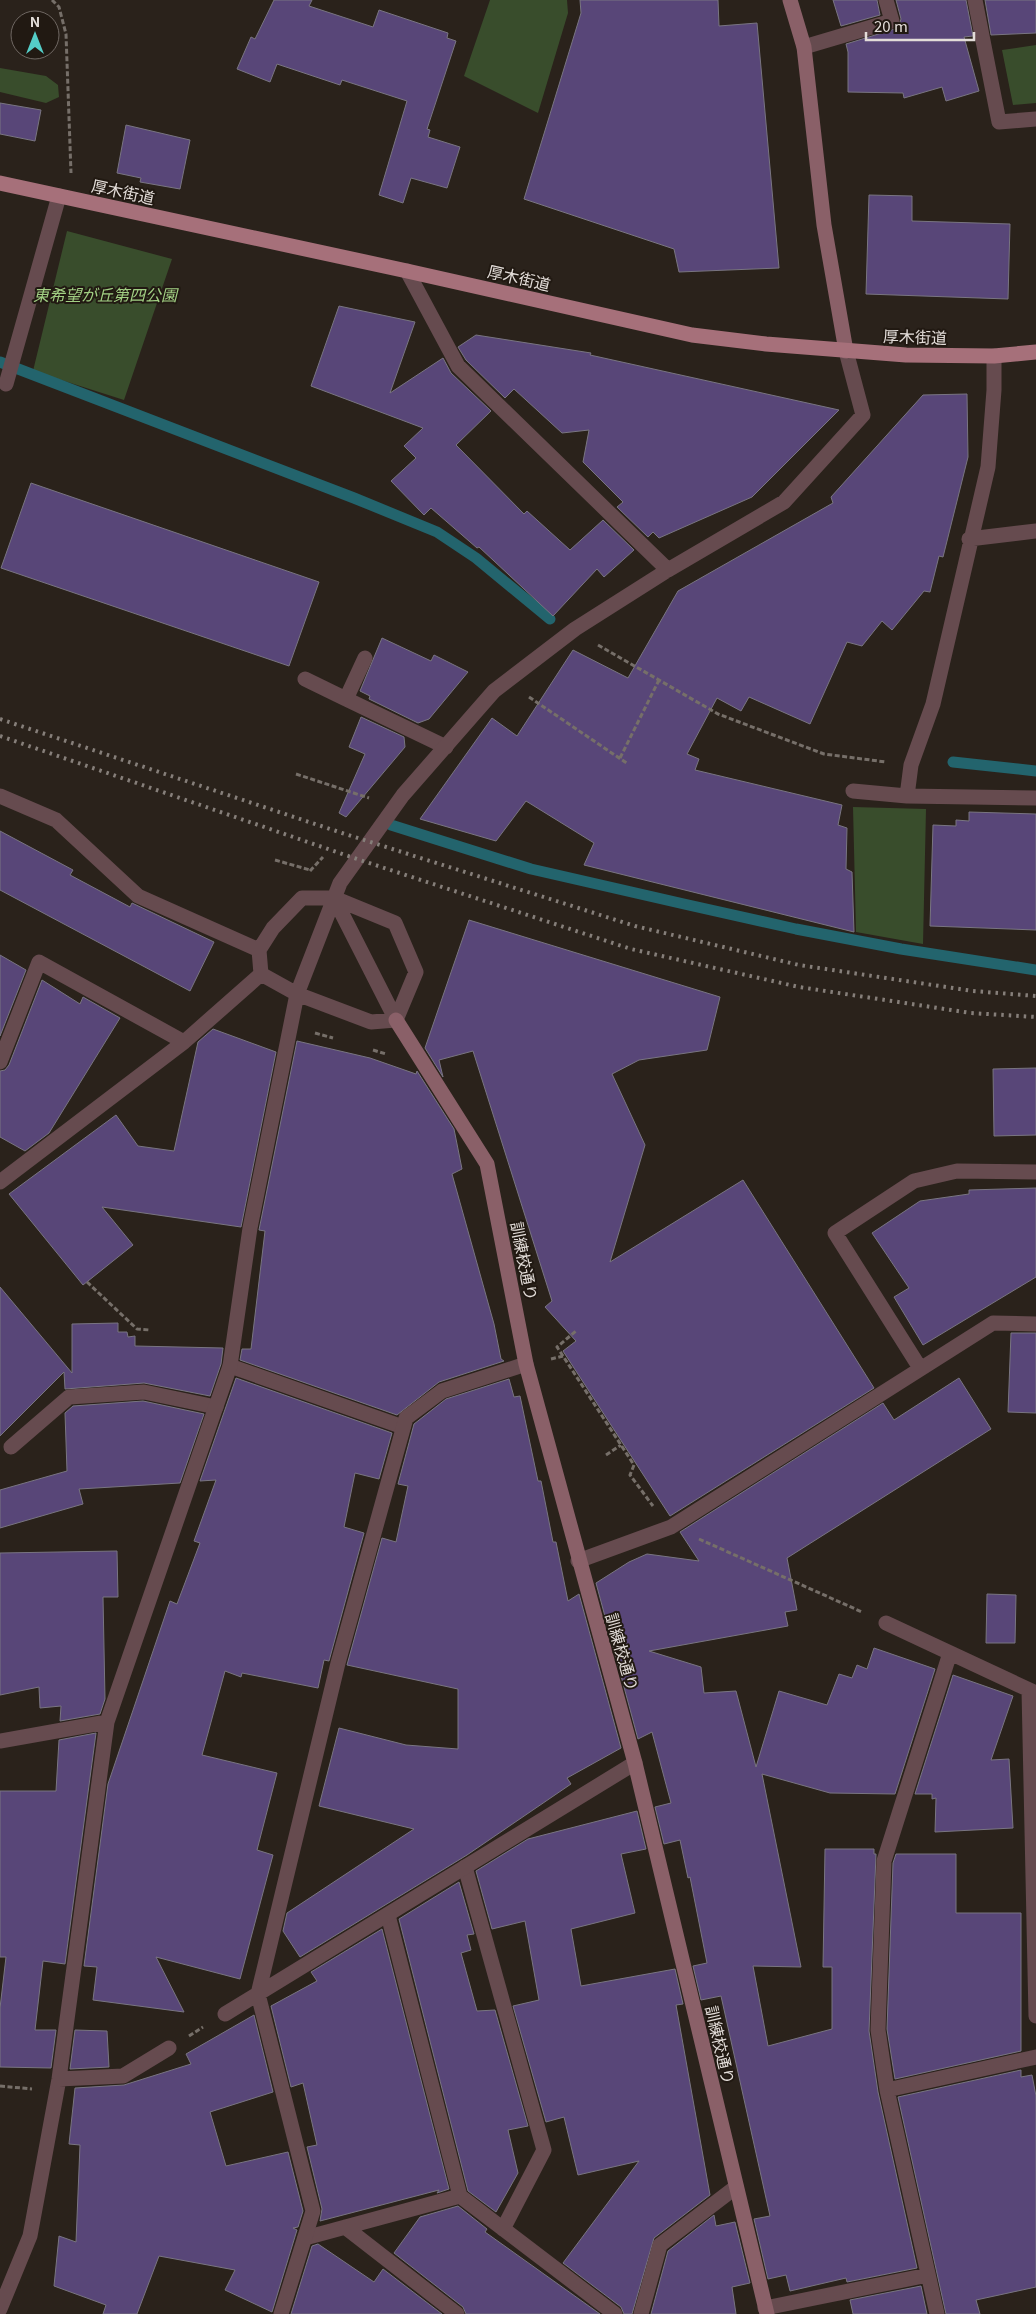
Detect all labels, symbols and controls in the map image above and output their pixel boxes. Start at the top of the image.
north arrow [10,10,60,60]
scale bar [866,10,974,42]
text: N [30,11,40,31]
text: 20 m [874,15,908,36]
street label: 厚木街道 [89,173,157,209]
street label: 厚木街道 [485,258,553,296]
park label: 東希望が丘第四公園 [33,282,179,306]
street label: 厚木街道 [883,323,947,349]
street label: 訓練校通り [506,1219,544,1302]
street label: 訓練校通り [600,1610,646,1693]
street label: 訓練校通り [700,2003,742,2086]

